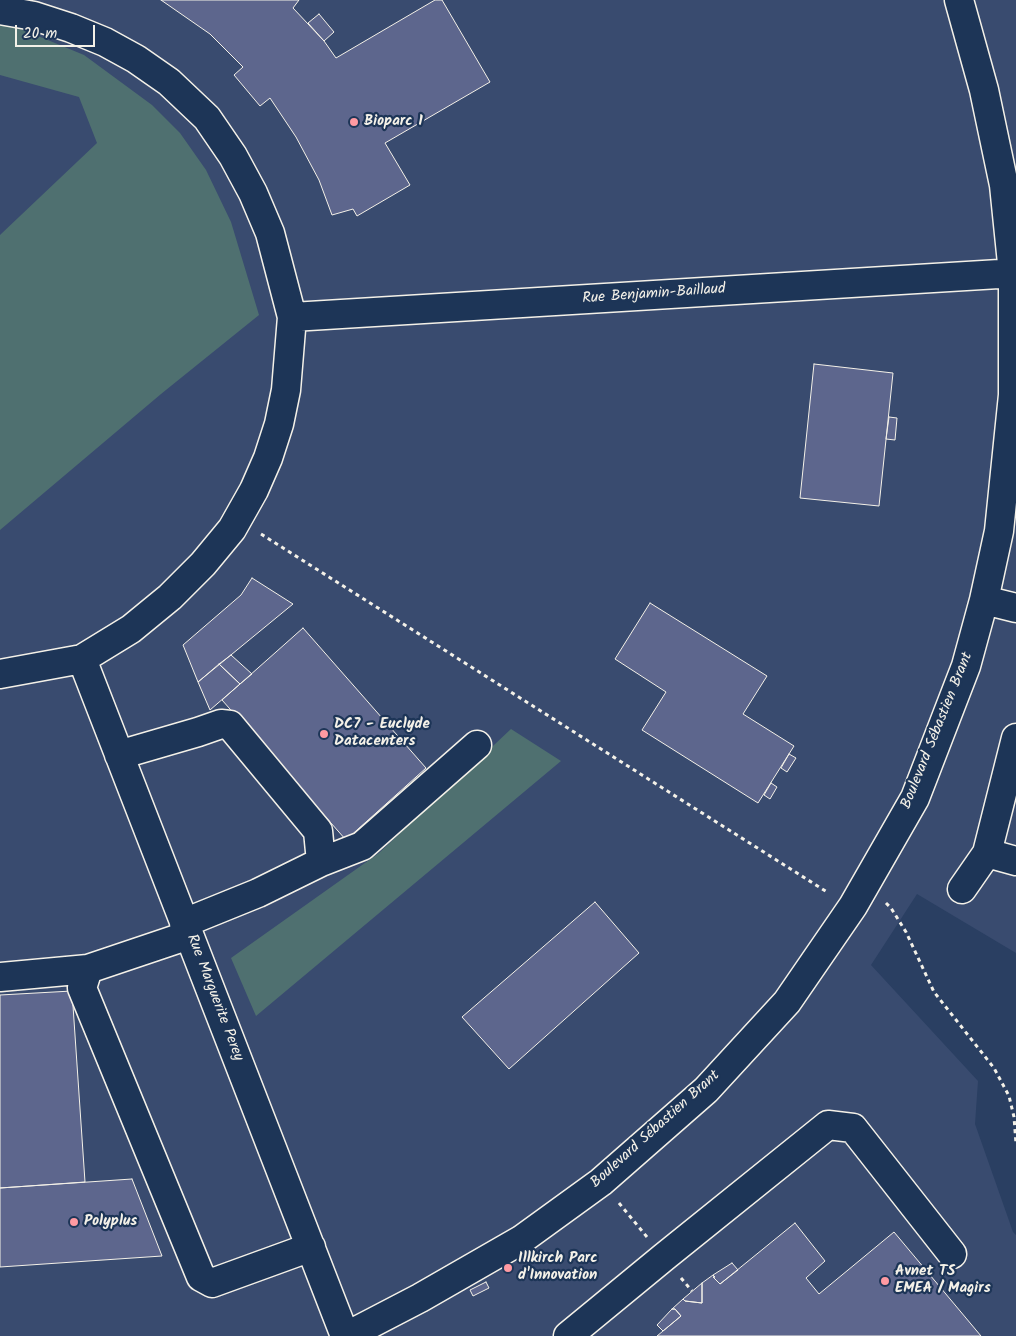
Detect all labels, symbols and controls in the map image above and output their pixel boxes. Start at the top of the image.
scale bar [18,15,98,47]
text: 20 m [23,22,57,46]
place label: Bioparc 1 [364,113,423,131]
marker: Bioparc 1 [348,116,360,128]
street label: Rue Benjamin-Baillaud [582,281,726,309]
street label: Boulevard Sébastien Brant [898,650,978,812]
place label: DC7 - Euclyde Datacenters [334,716,430,751]
marker: DC7 - Euclyde Datacenters [318,728,330,740]
street label: Rue Marguerite Perey [182,932,246,1064]
street label: Boulevard Sébastien Brant [588,1067,724,1193]
place label: Polyplus [84,1213,137,1231]
marker: Polyplus [68,1216,80,1228]
place label: Illkirch Parc d'Innovation [518,1250,598,1285]
marker: Illkirch Parc d'Innovation [502,1262,514,1274]
place label: Avnet TS EMEA / Magirs [895,1263,991,1298]
marker: Avnet TS EMEA / Magirs [879,1275,891,1287]

